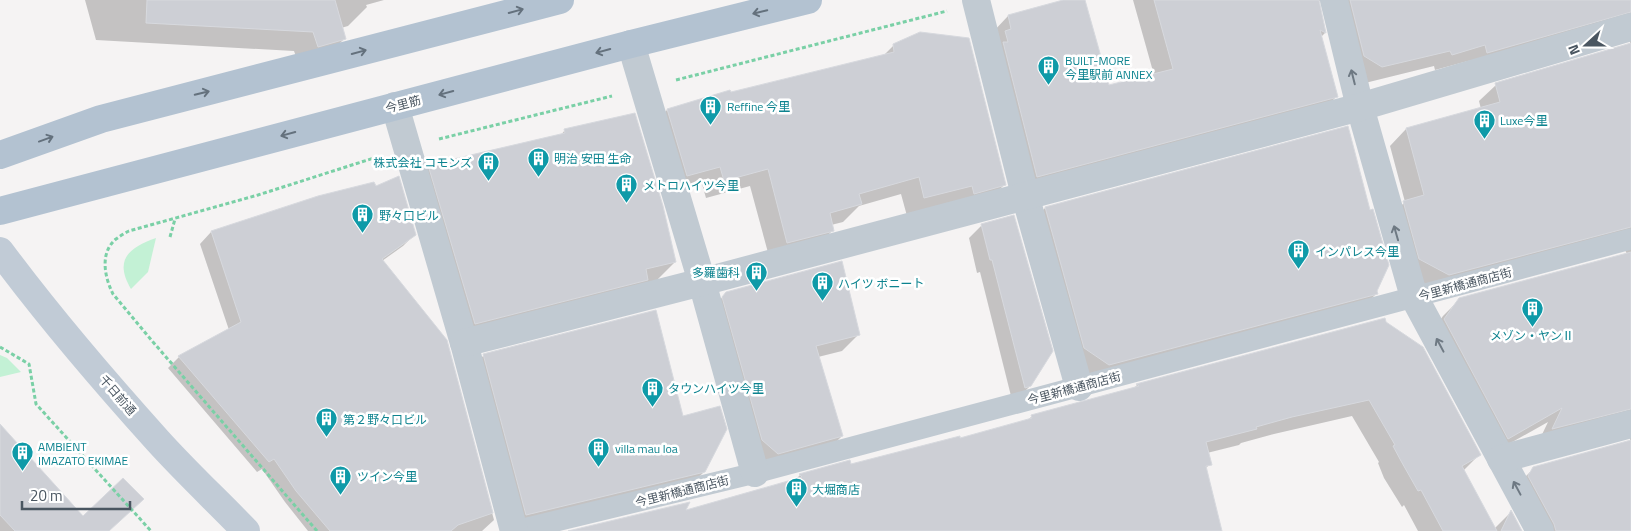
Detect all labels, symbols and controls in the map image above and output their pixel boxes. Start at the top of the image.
one-way arrow [508,6,524,16]
one-way arrow [753,8,769,17]
north arrow [1561,20,1611,70]
text: N [1562,42,1585,58]
one-way arrow [350,47,366,57]
one-way arrow [595,47,611,56]
place label: BUILT-MORE 今里駅前 ANNEX [1065,51,1153,84]
building icon: BUILT-MORE 今里駅前 ANNEX [1037,55,1061,86]
one-way arrow [1348,69,1357,85]
one-way arrow [193,88,209,97]
one-way arrow [438,88,454,98]
street label: 今里筋 [383,90,423,118]
building icon: Reffine 今里 [699,94,723,125]
place label: Reffine 今里 [727,97,790,116]
building icon: Luxe今里 [1472,108,1496,139]
place label: Luxe今里 [1500,111,1547,130]
one-way arrow [281,130,297,140]
one-way arrow [38,134,53,143]
building icon: 明治 安田 生命 [526,146,550,177]
place label: 明治 安田 生命 [554,149,631,168]
building icon: 株式会社 コモンズ [476,150,500,181]
place label: 株式会社 コモンズ [374,153,472,172]
building icon: メトロハイツ今里 [615,173,639,204]
place label: メトロハイツ今里 [643,176,739,195]
building icon: 野々口ビル [351,203,375,234]
place label: 野々口ビル [379,206,439,225]
one-way arrow [1390,226,1400,242]
building icon: インパレス今里 [1287,239,1311,270]
place label: インパレス今里 [1315,242,1399,261]
building icon: 多羅歯科 [744,260,768,291]
street label: 今里新橋通商店街 [1416,262,1514,306]
place label: 多羅歯科 [692,263,740,282]
building icon: ハイツ ボニート [810,271,834,302]
place label: ハイツ ボニート [838,274,924,293]
building icon: メゾン・ヤンⅡ [1520,296,1544,327]
place label: メゾン・ヤンⅡ [1490,326,1574,345]
one-way arrow [1435,338,1445,353]
street label: 今里新橋通商店街 [1025,366,1123,410]
street label: 千日前通 [95,371,141,419]
building icon: タウンハイツ今里 [640,376,664,407]
place label: タウンハイツ今里 [668,379,764,398]
building icon: 第２野々口ビル [315,407,339,438]
place label: 第２野々口ビル [343,410,427,429]
building icon: villa mau loa [587,436,611,467]
place label: AMBIENT IMAZATO EKIMAE [38,437,128,470]
place label: villa mau loa [615,439,678,458]
building icon: AMBIENT IMAZATO EKIMAE [10,441,34,472]
building icon: ツイン今里 [329,464,353,495]
place label: ツイン今里 [357,467,417,486]
street label: 今里新橋通商店街 [633,470,731,512]
building icon: 大堀商店 [784,477,808,508]
scale bar [22,478,130,510]
place label: 大堀商店 [812,480,860,499]
one-way arrow [1512,481,1521,496]
text: 20 m [30,484,63,507]

